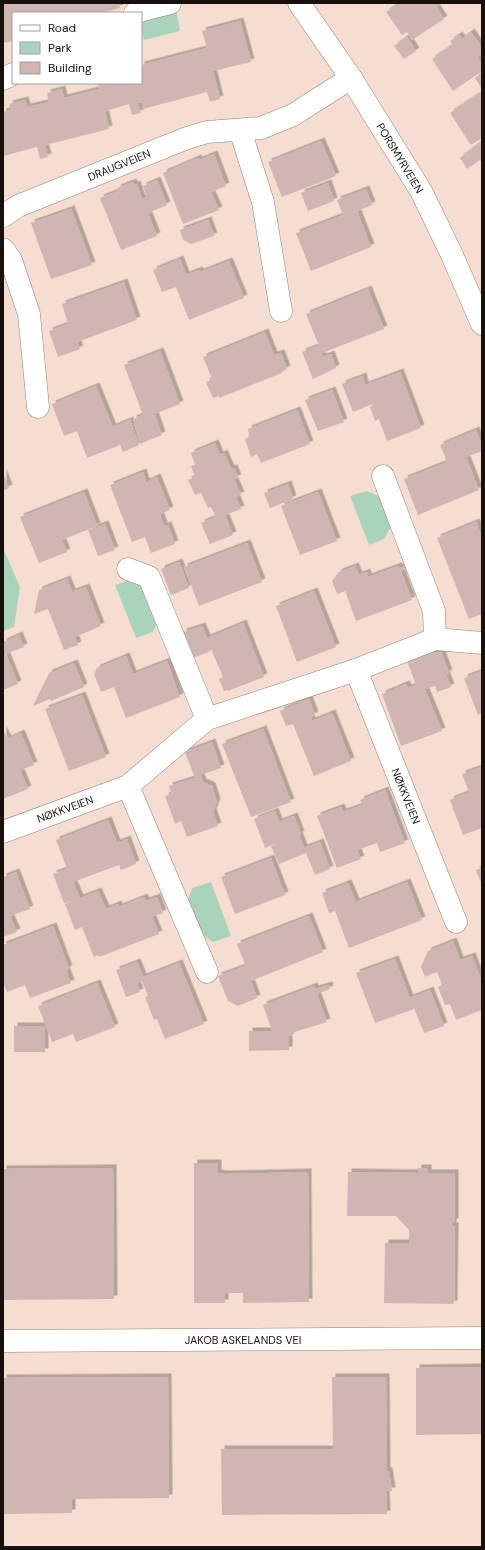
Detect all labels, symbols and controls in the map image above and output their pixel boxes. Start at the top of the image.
legend [12,12,142,84]
text: Road [48,20,76,36]
text: Park [48,40,72,56]
text: Building [48,60,92,76]
street label: PORSMYRVEIEN [373,120,427,196]
street label: DRAUGVEIEN [86,146,152,184]
street label: NØKKVEIEN [388,766,424,826]
street label: NØKKVEIEN [35,792,95,826]
street label: JAKOB ASKELANDS VEI [185,1333,301,1347]

